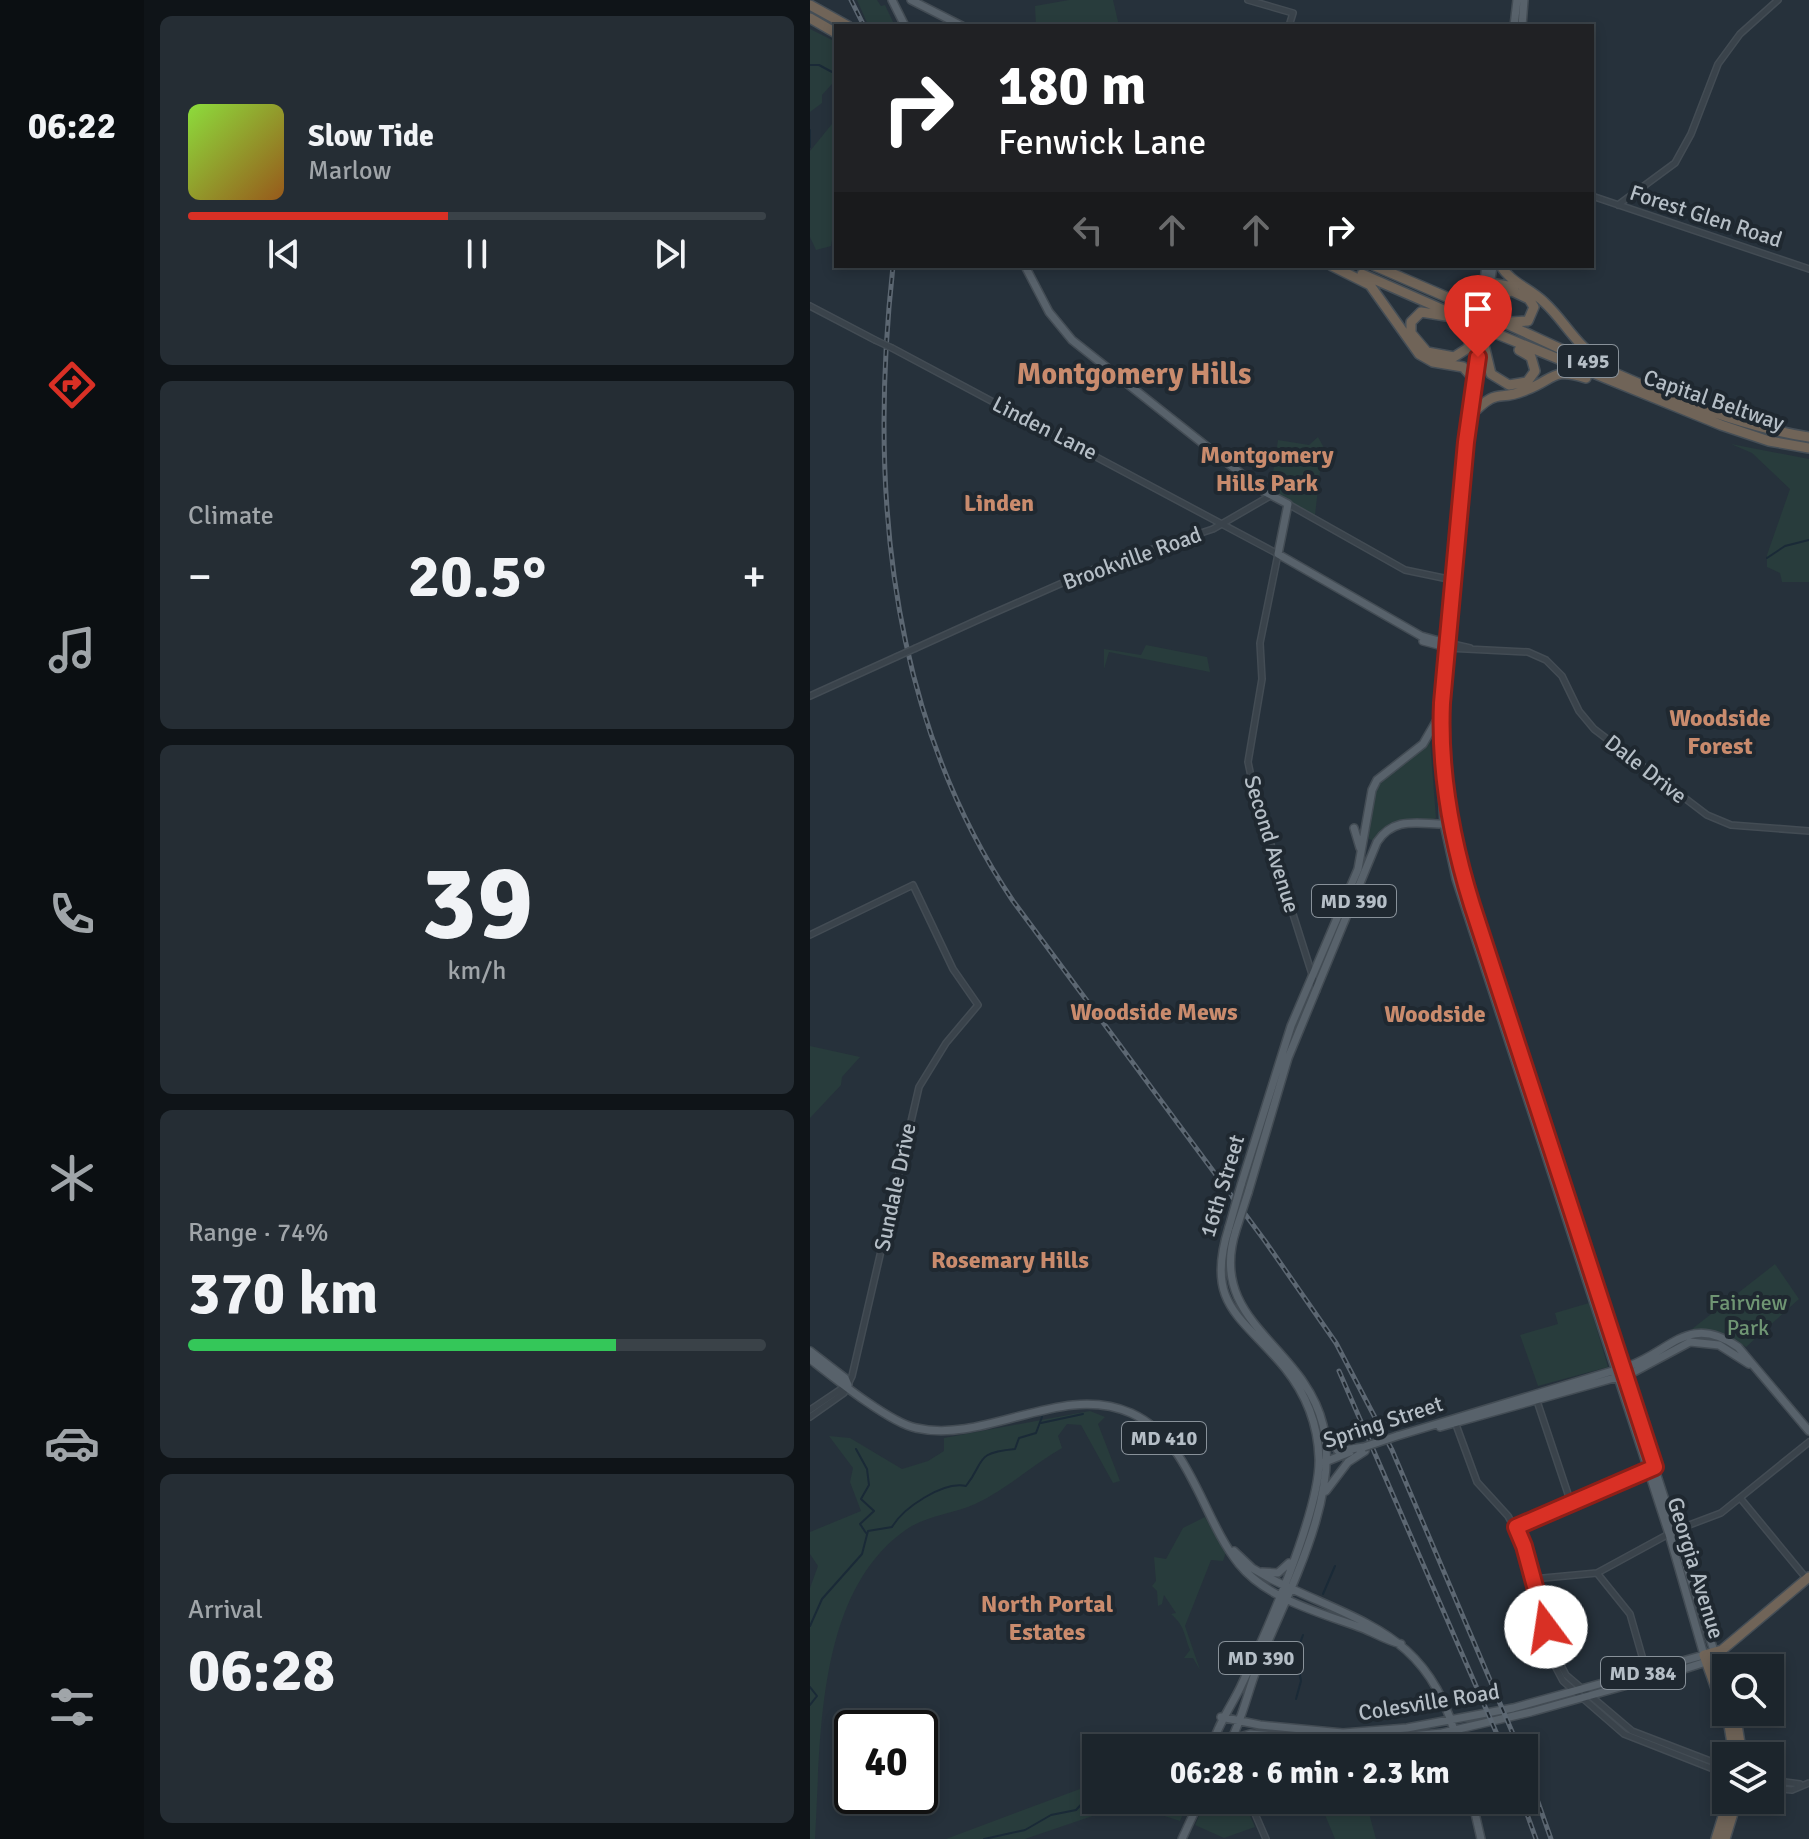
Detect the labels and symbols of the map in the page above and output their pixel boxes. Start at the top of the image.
street label: Forest Glen Road [1626,179,1786,253]
pin [1444,275,1512,357]
road number: I 495 [1558,345,1618,377]
district label: Montgomery Hills [1017,356,1251,393]
street label: Capital Beltway [1640,363,1789,437]
street label: Linden Lane [988,390,1102,466]
district label: Montgomery Hills Park [1200,440,1334,498]
district label: Linden [964,488,1034,518]
street label: Brookville Road [1059,520,1205,596]
district label: Woodside Forest [1669,703,1771,761]
street label: Dale Drive [1600,729,1692,809]
street label: Second Avenue [1238,772,1306,916]
road number: MD 390 [1312,885,1396,917]
district label: Woodside Mews [1070,997,1238,1027]
district label: Woodside [1384,999,1486,1029]
street label: Sundale Drive [868,1120,922,1254]
street label: 16th Street [1194,1131,1250,1240]
district label: Rosemary Hills [931,1245,1089,1275]
park label: Fairview Park [1709,1289,1788,1341]
street label: Spring Street [1320,1390,1446,1454]
road number: MD 410 [1122,1422,1206,1454]
street label: Georgia Avenue [1662,1494,1730,1642]
position arrow [1504,1585,1588,1669]
district label: North Portal Estates [981,1589,1114,1647]
road number: MD 390 [1219,1642,1303,1674]
road number: MD 384 [1601,1657,1685,1689]
street label: Colesville Road [1357,1678,1501,1726]
speed limit sign: 40 [834,1710,938,1814]

